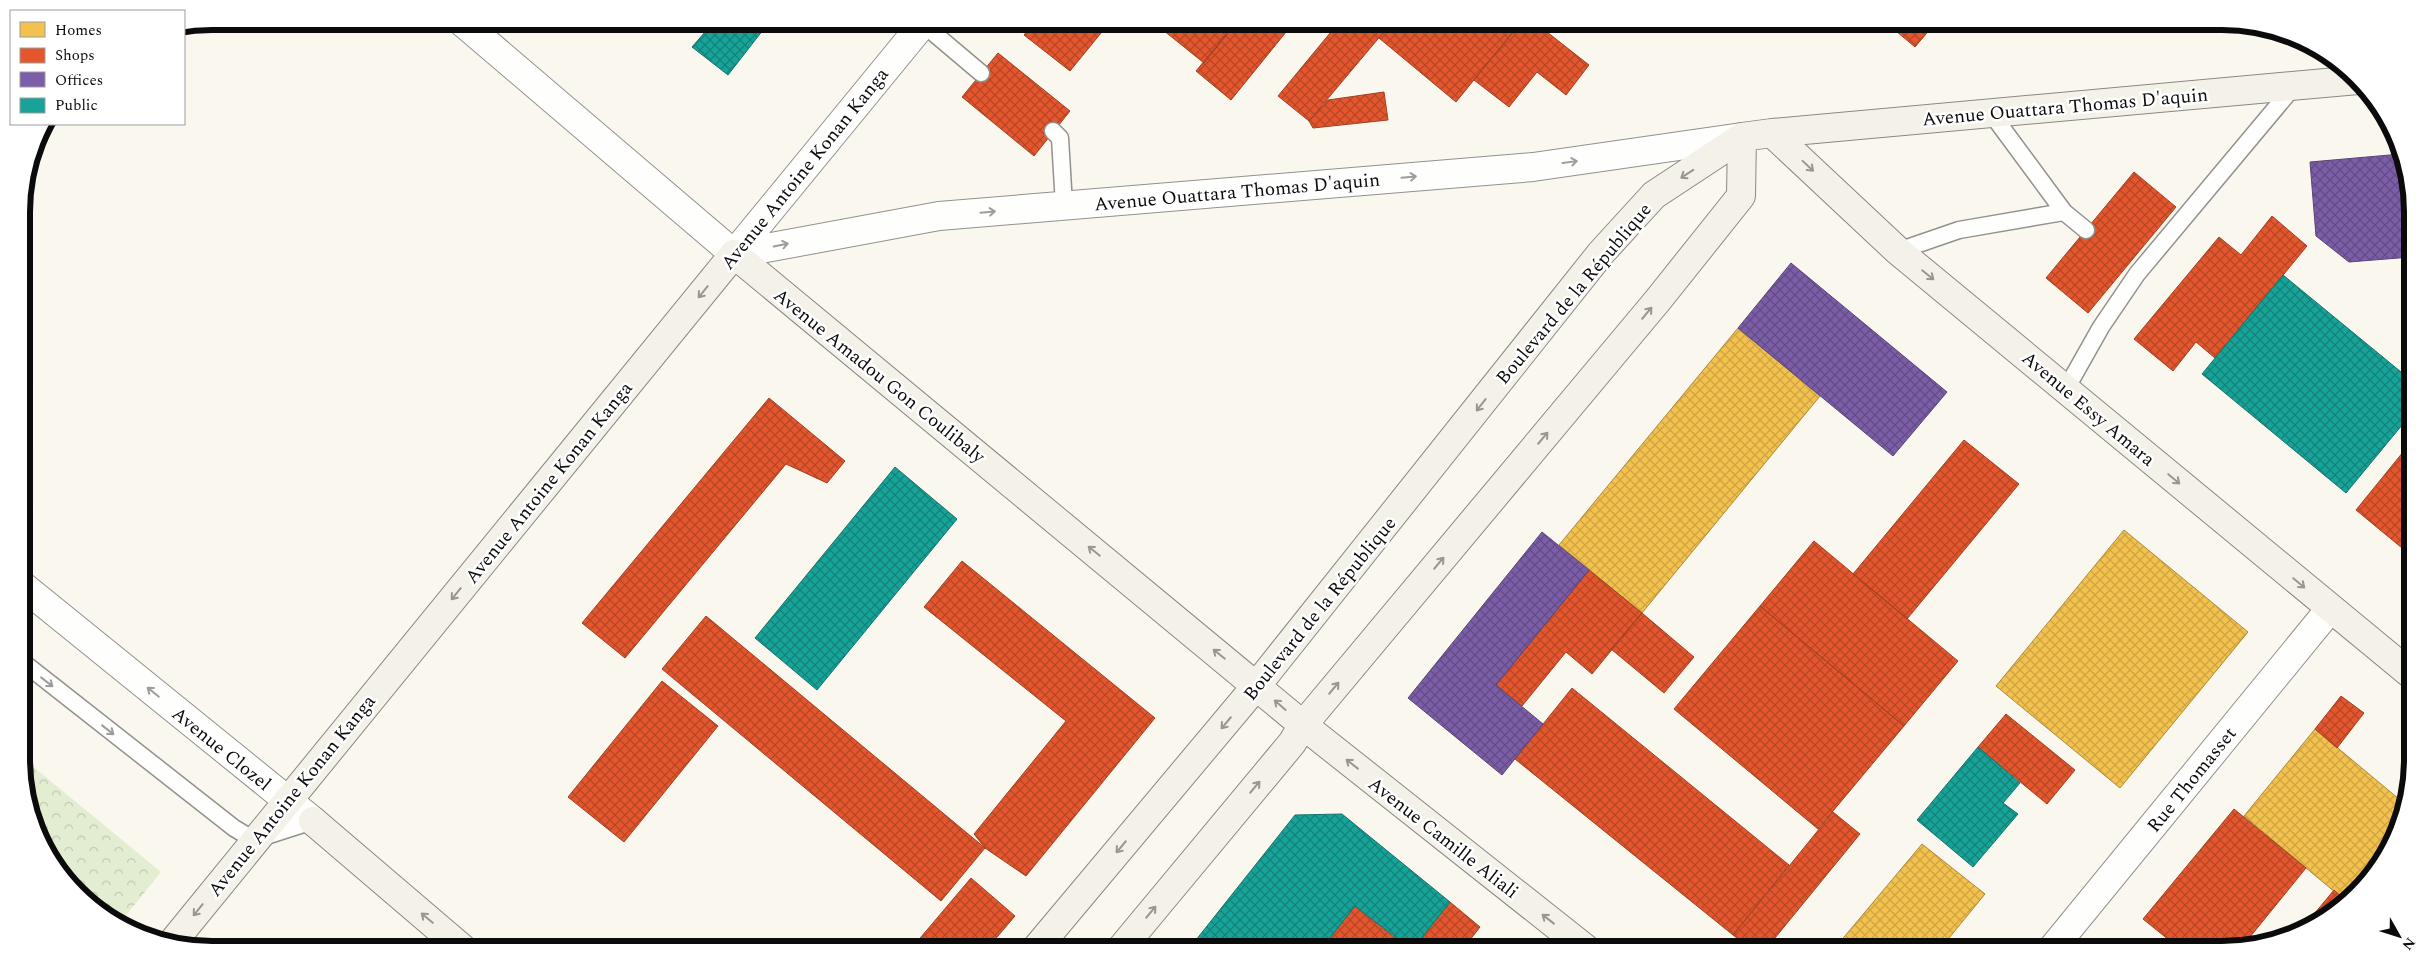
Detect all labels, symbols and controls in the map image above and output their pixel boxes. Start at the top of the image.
legend [10,10,185,125]
text: Homes [55,19,102,42]
text: Shops [55,44,95,67]
street label: Avenue Antoine Konan Kanga [714,61,897,277]
text: Offices [55,69,103,92]
street label: Avenue Ouattara Thomas D'aquin [1921,81,2209,134]
text: Public [55,94,98,117]
one-way arrow [1562,157,1578,167]
one-way arrow [1801,160,1814,172]
street label: Avenue Ouattara Thomas D'aquin [1093,166,1381,219]
one-way arrow [1680,168,1694,179]
one-way arrow [1400,173,1416,182]
street label: Boulevard de la République [1489,197,1659,391]
one-way arrow [979,207,995,216]
one-way arrow [773,240,789,250]
one-way arrow [1921,270,1934,281]
street label: Avenue Amadou Gon Coulibaly [767,281,992,471]
one-way arrow [697,285,708,298]
one-way arrow [1641,307,1652,320]
street label: Avenue Essy Amara [2015,344,2162,474]
street label: Avenue Antoine Konan Kanga [458,375,641,591]
one-way arrow [1476,398,1486,412]
one-way arrow [1537,432,1548,445]
one-way arrow [2168,473,2181,485]
street label: Boulevard de la République [1237,511,1404,707]
one-way arrow [1088,546,1101,557]
one-way arrow [1433,557,1444,570]
one-way arrow [2293,577,2306,589]
one-way arrow [450,587,461,600]
one-way arrow [1213,649,1226,660]
one-way arrow [40,676,53,687]
one-way arrow [1329,682,1340,695]
one-way arrow [147,687,160,698]
street label: Avenue Antoine Konan Kanga [201,688,384,904]
street label: Avenue Clozel [165,700,277,798]
one-way arrow [1274,700,1287,711]
one-way arrow [1220,716,1231,729]
street label: Rue Thomasset [2140,720,2244,839]
one-way arrow [102,724,115,735]
one-way arrow [1345,759,1358,770]
street label: Avenue Camille Aliali [1362,770,1525,906]
one-way arrow [1249,781,1260,794]
one-way arrow [1116,840,1127,853]
one-way arrow [193,903,204,916]
one-way arrow [1146,906,1157,919]
north arrow [2374,911,2424,961]
one-way arrow [420,912,433,924]
one-way arrow [1541,914,1554,925]
text: N [2397,933,2420,955]

